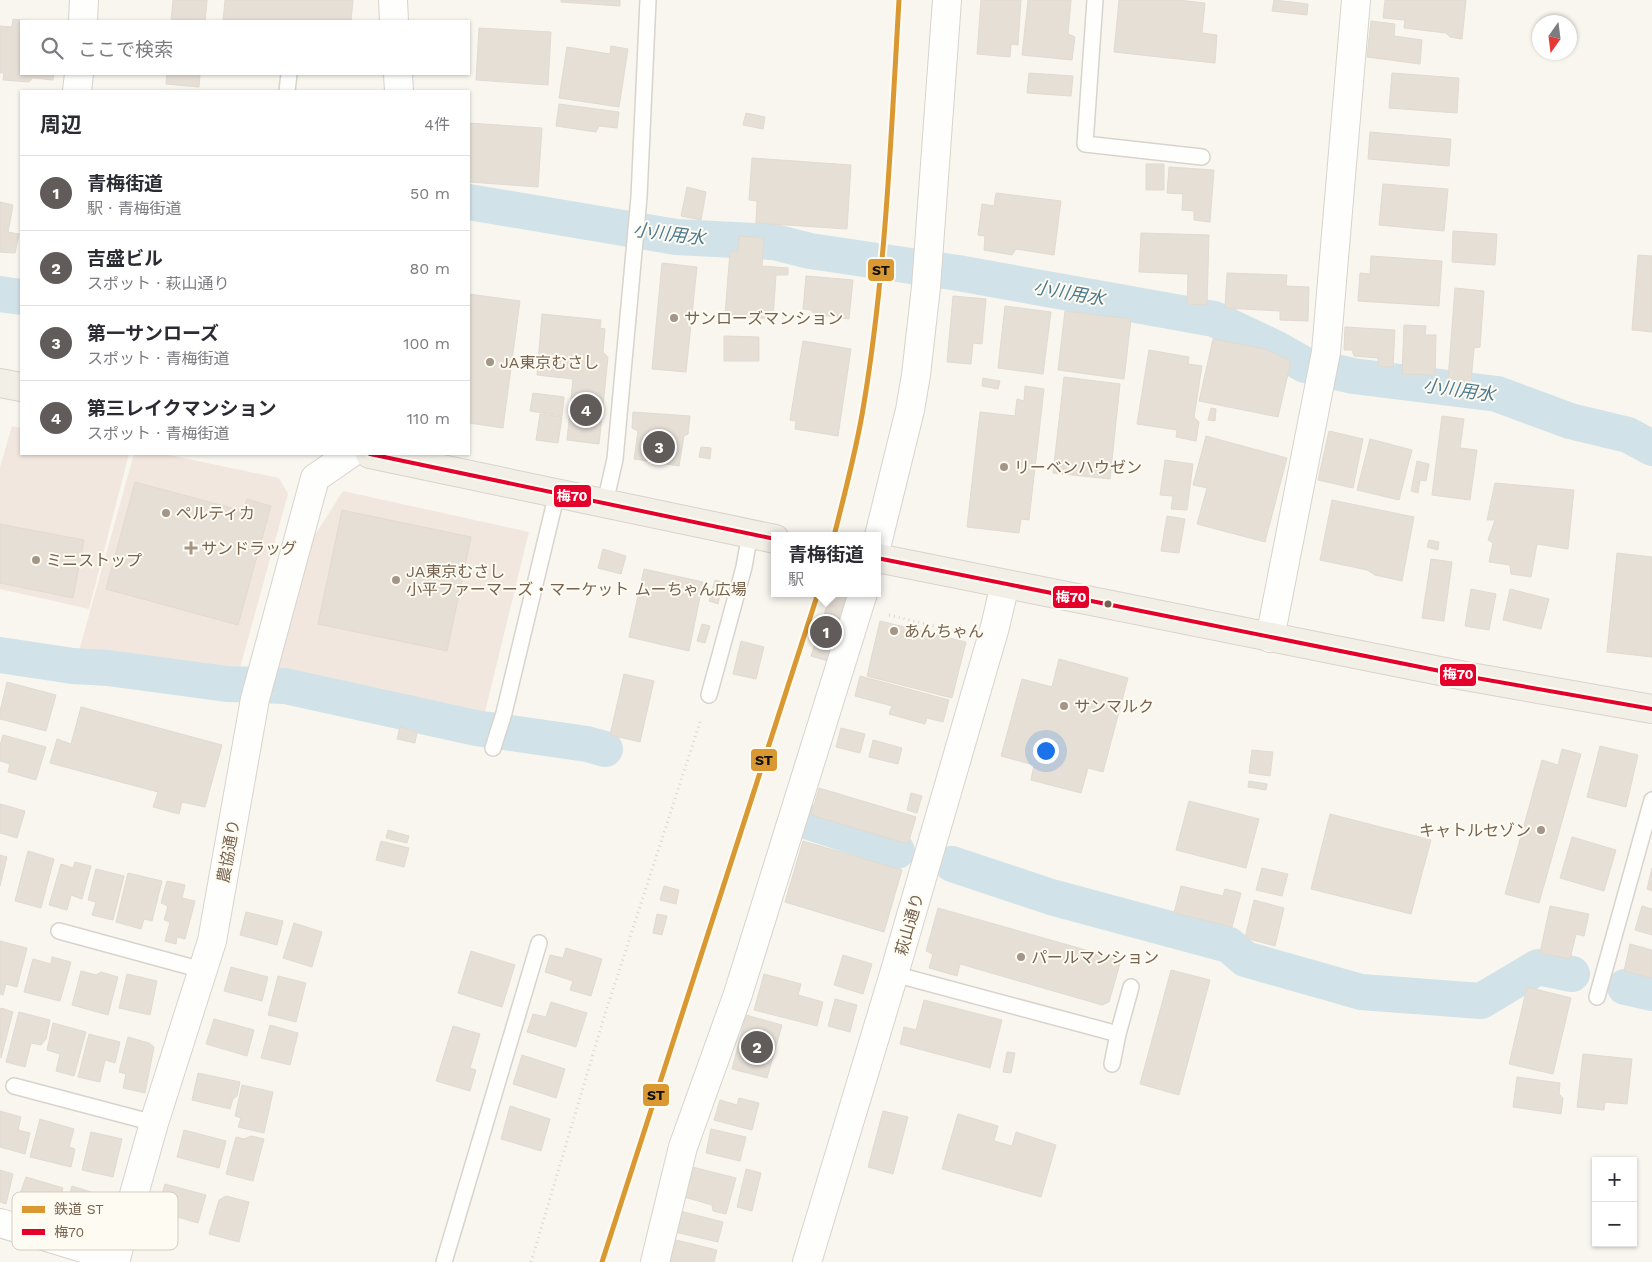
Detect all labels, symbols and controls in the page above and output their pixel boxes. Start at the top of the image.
north arrow [1532,15,1577,60]
search box [20,20,470,75]
icon: search [38,34,66,62]
text: ここで検索 [78,38,173,61]
text: 周辺 [40,112,82,137]
text: 4件 [424,115,450,134]
text: 青梅街道 [87,172,163,195]
text: 1 [53,184,59,203]
text: 50 m [410,184,450,203]
text: 駅 · 青梅街道 [87,199,182,218]
water label: 小川用水 [632,219,708,249]
text: 吉盛ビル [87,247,163,270]
line badge: ST [867,258,895,282]
text: 2 [51,259,61,278]
text: 80 m [409,259,450,278]
text: ST [872,262,890,278]
text: スポット · 萩山通り [87,274,230,293]
water label: 小川用水 [1032,276,1108,309]
place label: サンローズマンション [684,309,843,328]
marker: サンローズマンション [668,312,680,324]
text: 第一サンローズ [87,322,219,345]
text: 3 [51,334,61,353]
text: 100 m [403,334,450,353]
text: スポット · 青梅街道 [87,349,230,368]
place label: JA東京むさし [500,353,599,372]
marker: JA東京むさし [484,356,496,368]
water label: 小川用水 [1422,374,1498,405]
pin: 4 [570,391,602,429]
text: 第三レイクマンション [87,397,277,420]
text: 4 [51,409,61,428]
text: 110 m [407,409,450,428]
text: スポット · 青梅街道 [87,424,230,443]
pin: 3 [643,428,675,466]
place label: リーベンハウゼン [1014,458,1142,477]
marker: リーベンハウゼン [998,461,1010,473]
line badge: 梅70 [553,484,592,508]
text: 梅70 [556,488,588,504]
place label: ペルティカ [176,504,255,523]
marker: ペルティカ [160,507,172,519]
popup [771,532,881,597]
place label: サンドラッグ [201,539,297,558]
marker: サンドラッグ [185,542,197,554]
text: 青梅街道 [788,543,864,566]
place label: ミニストップ [46,551,142,570]
marker: ミニストップ [30,554,42,566]
place label: JA東京むさし 小平ファーマーズ・マーケット ムーちゃん広場 [406,562,747,599]
text: 駅 [788,570,804,589]
marker: JA東京むさし 小平ファーマーズ・マーケット ムーちゃん広場 [390,574,402,586]
line badge: 梅70 [1052,585,1090,609]
text: 梅70 [1055,589,1087,605]
unlabelled marker [1103,599,1113,609]
pin: 1 [810,613,842,651]
place label: あんちゃん [904,622,984,641]
marker: あんちゃん [888,625,900,637]
line badge: 梅70 [1439,663,1477,687]
text: 梅70 [1442,666,1474,682]
place label: サンマルク [1074,697,1154,716]
marker: サンマルク [1058,700,1070,712]
your location [1033,738,1059,764]
line badge: ST [750,748,778,772]
text: ST [755,752,773,768]
street label: 農協通り [214,818,243,884]
place label: キャトルセゾン [1419,821,1531,840]
marker: キャトルセゾン [1535,824,1547,836]
street label: 萩山通り [892,891,927,958]
place label: パールマンション [1031,948,1159,967]
marker: パールマンション [1015,951,1027,963]
pin: 2 [741,1028,773,1066]
line badge: ST [642,1083,670,1107]
text: ST [647,1087,665,1103]
map controls [1592,1157,1637,1247]
button: + [1592,1157,1637,1202]
legend [12,1192,178,1250]
text: 鉄道 ST [54,1201,104,1217]
button: − [1592,1202,1637,1247]
text: 梅70 [54,1224,84,1240]

